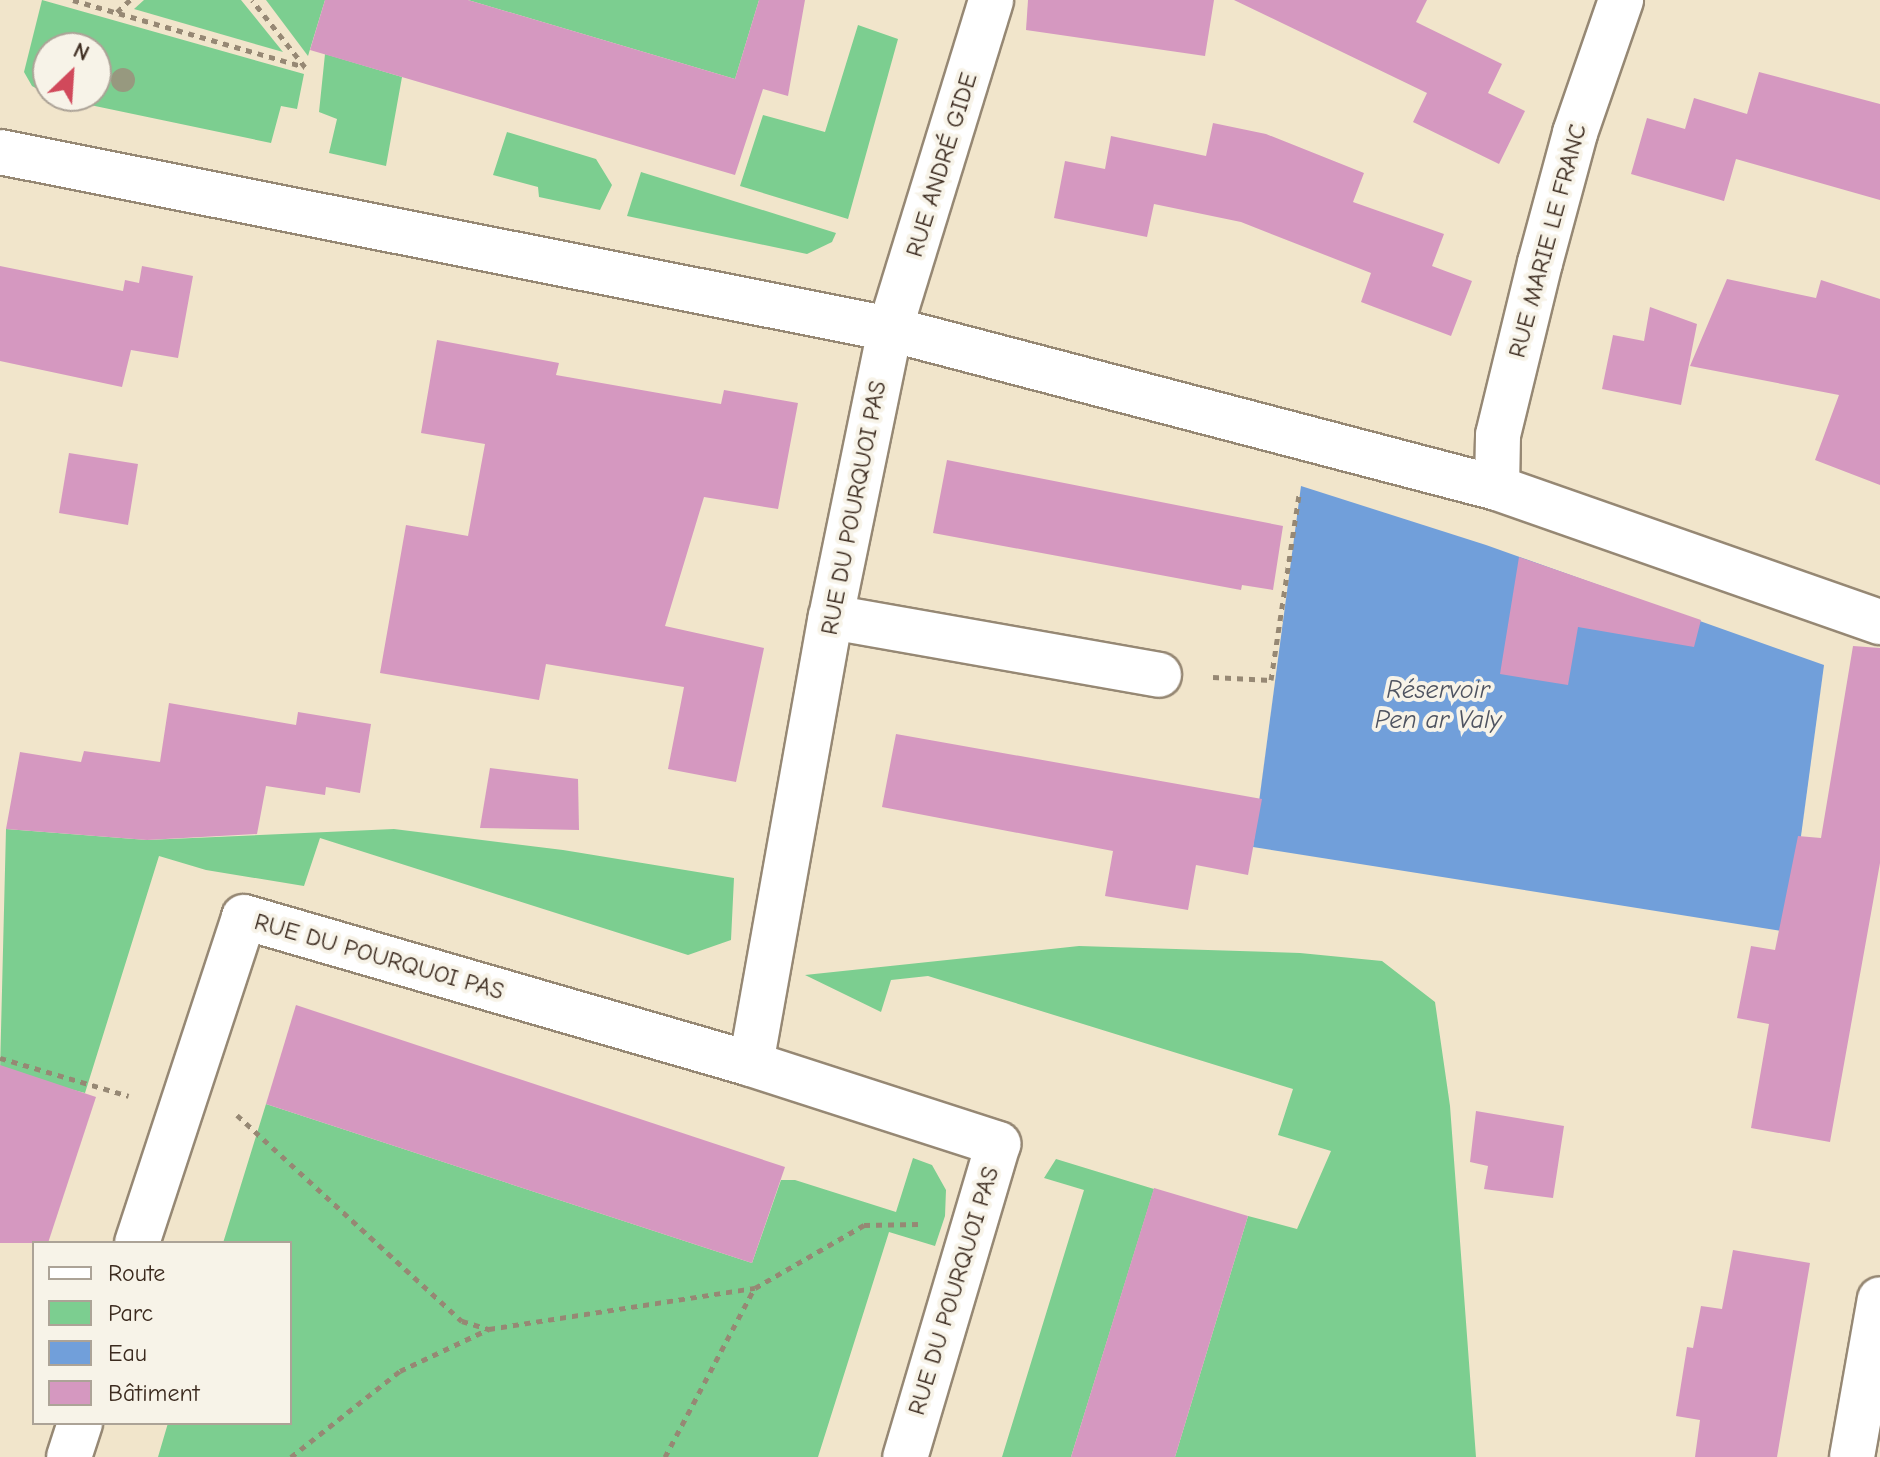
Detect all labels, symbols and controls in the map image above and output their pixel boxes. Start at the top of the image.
north arrow [32,32,112,112]
text: N [69,37,93,67]
street label: RUE ANDRÉ GIDE [900,69,984,261]
street label: RUE MARIE LE FRANC [1503,121,1593,361]
street label: RUE DU POURQUOI PAS [815,379,893,637]
water label: Réservoir Pen ar Valy [1375,675,1501,736]
street label: RUE DU POURQUOI PAS [251,908,507,1006]
street label: RUE DU POURQUOI PAS [902,1163,1006,1419]
legend [32,1241,292,1425]
text: Route [108,1259,165,1287]
text: Parc [108,1299,153,1327]
text: Eau [108,1339,147,1367]
text: Bâtiment [108,1379,200,1407]

